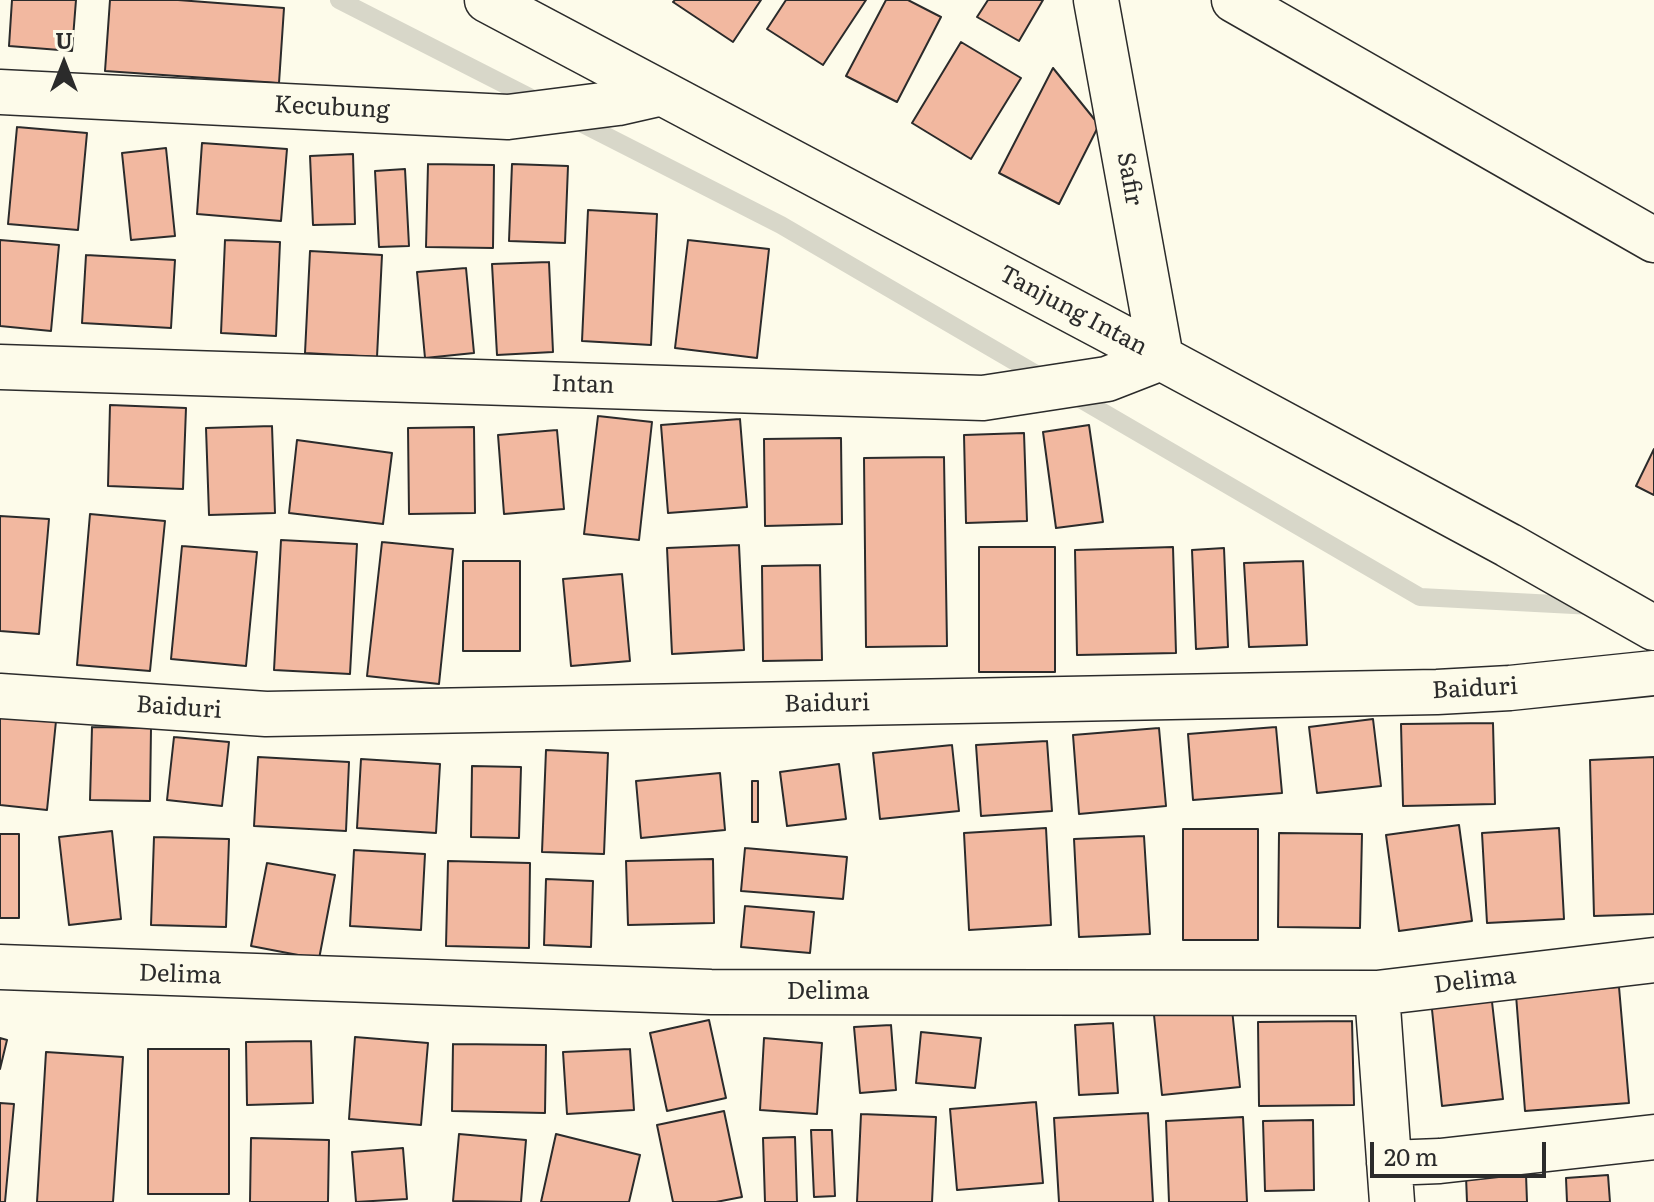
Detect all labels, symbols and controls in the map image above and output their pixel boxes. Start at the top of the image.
text: U [55,23,73,56]
north arrow [24,24,104,104]
street label: Kecubung [273,91,391,125]
street label: Safir [1110,150,1148,208]
street label: Tanjung Intan [994,260,1152,362]
street label: Intan [551,370,615,400]
street label: Baiduri [1431,672,1519,706]
street label: Baiduri [784,689,870,719]
street label: Baiduri [135,691,223,725]
street label: Delima [138,959,222,991]
street label: Delima [1432,962,1518,1000]
street label: Delima [787,978,869,1006]
scale bar [1374,1126,1550,1176]
text: 20 m [1384,1138,1438,1173]

